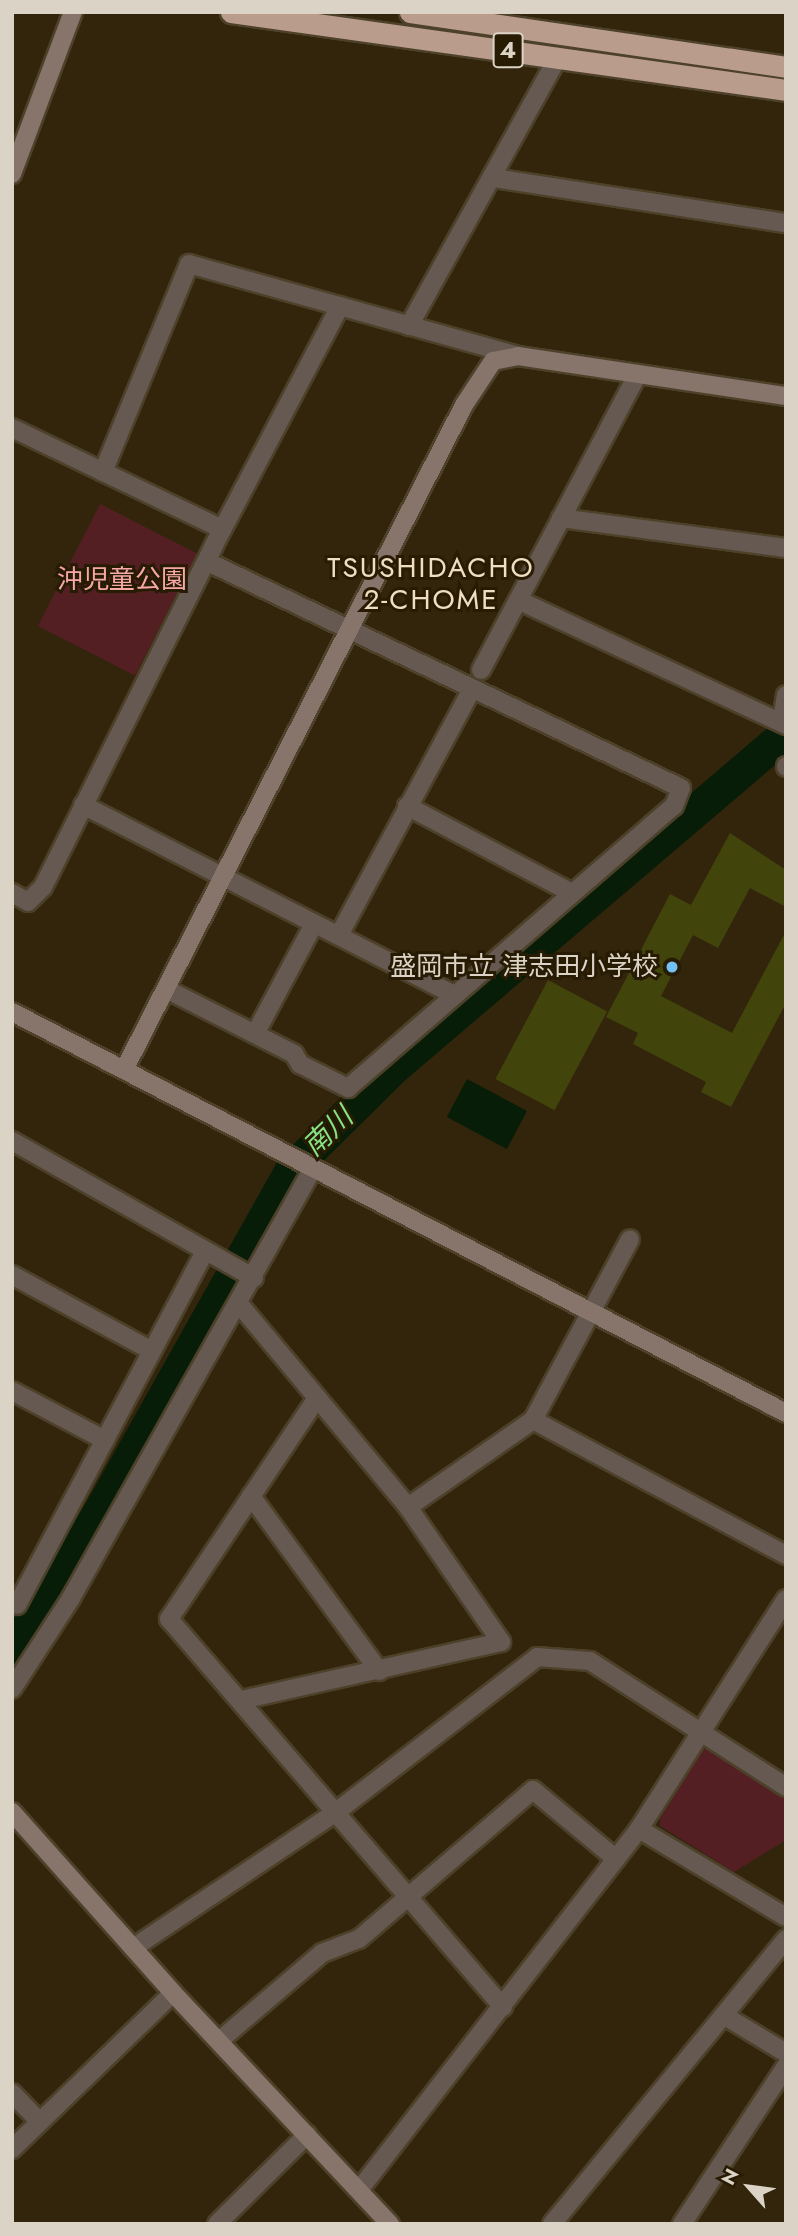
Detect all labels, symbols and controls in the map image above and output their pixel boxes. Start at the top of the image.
road number: 4 [492,30,524,70]
district label: TSUSHIDACHO 2-CHOME [329,551,533,617]
park label: 沖児童公園 [57,564,187,596]
place label: 盛岡市立 津志田小学校 [390,951,658,983]
marker: 盛岡市立 津志田小学校 [664,959,680,975]
water label: 南川 [296,1100,360,1164]
north arrow [714,2152,784,2222]
text: N [715,2164,745,2190]

